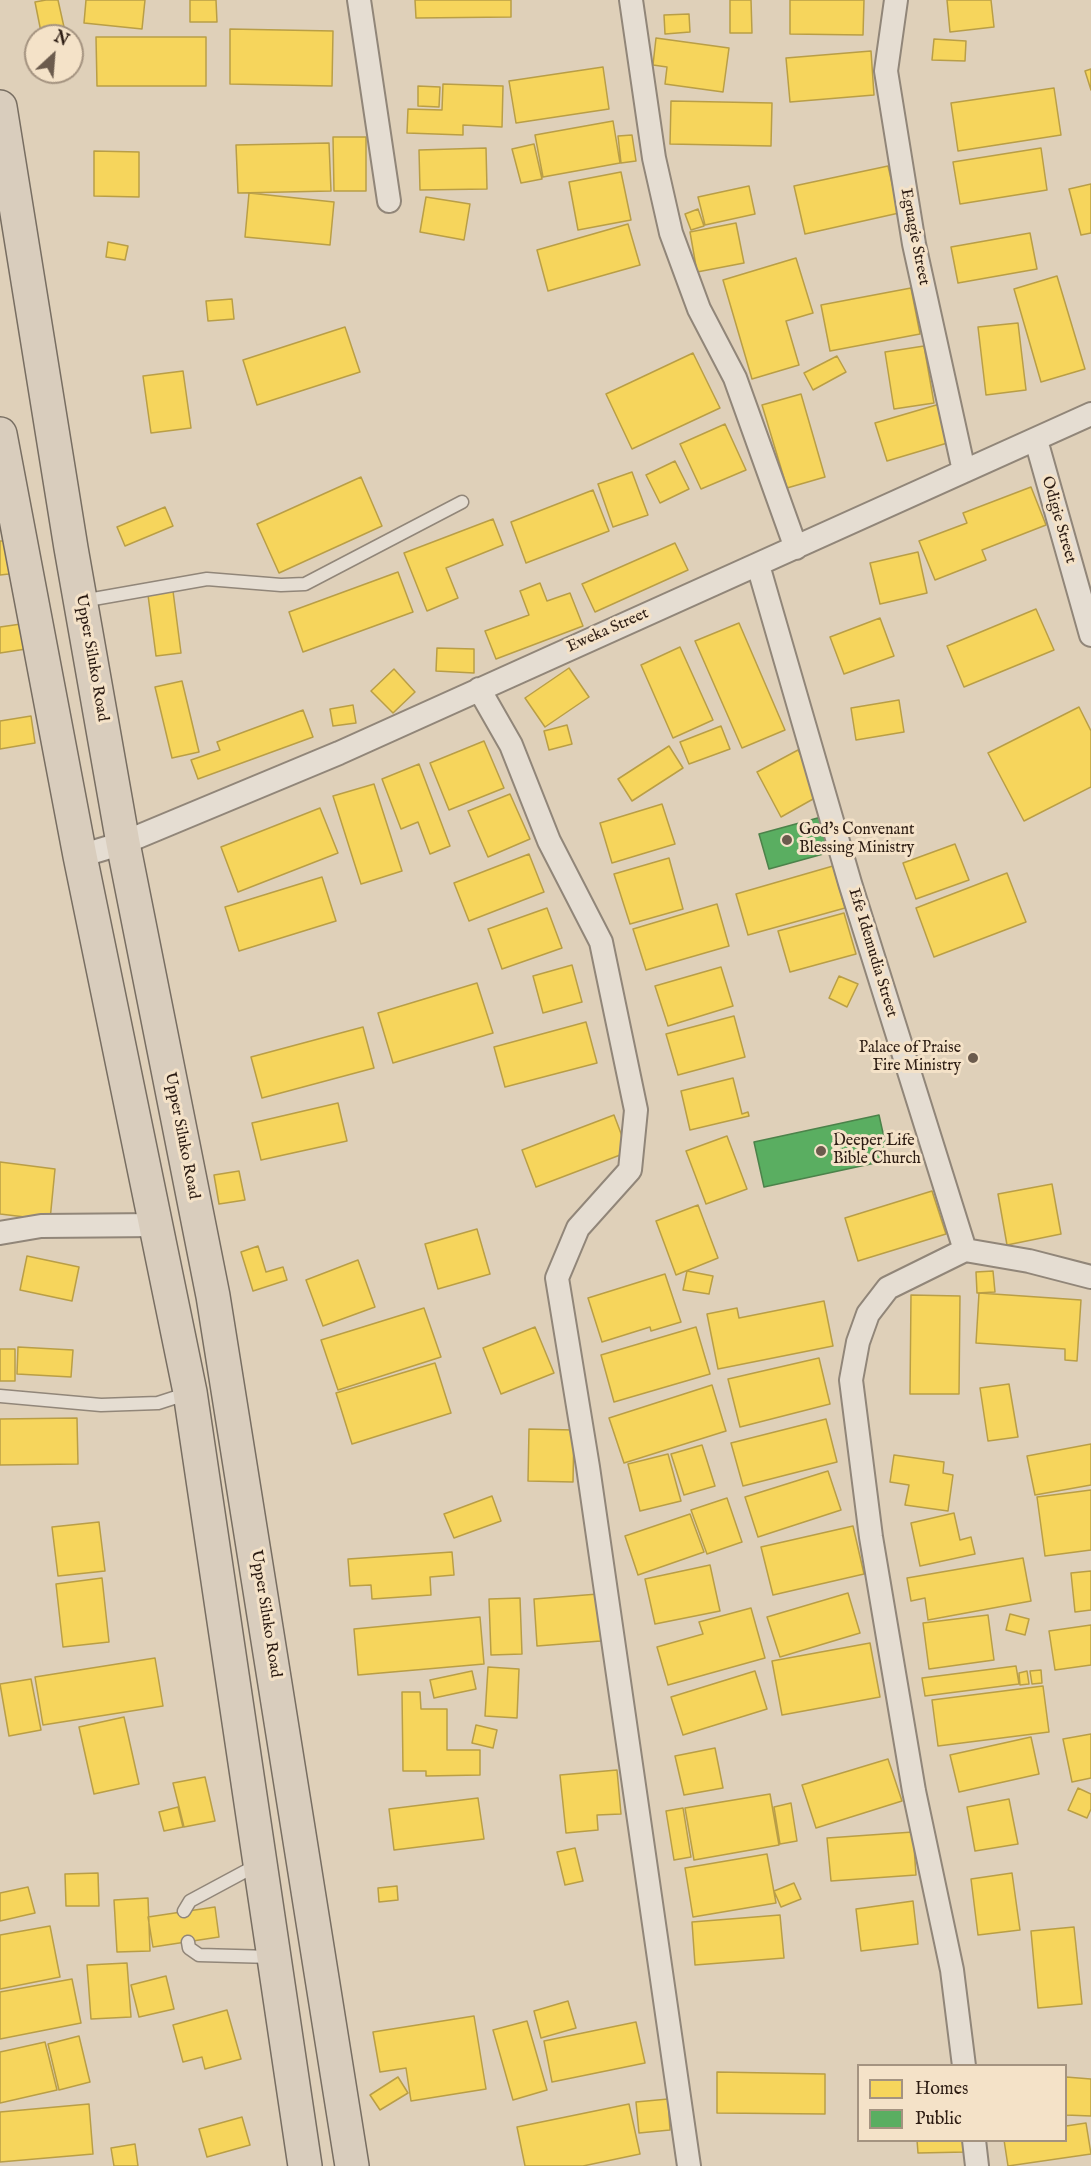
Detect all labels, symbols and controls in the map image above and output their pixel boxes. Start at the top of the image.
north arrow [24,24,84,84]
text: N [50,28,72,52]
street label: Eguagie Street [895,187,933,287]
street label: Odigie Street [1036,474,1080,566]
street label: Upper Siluko Road [70,593,112,723]
street label: Eweka Street [564,604,652,658]
place label: God's Convenant Blessing Ministry [799,821,914,859]
marker: God's Convenant Blessing Ministry [780,833,794,847]
street label: Efe Idemudia Street [843,886,901,1020]
place label: Palace of Praise Fire Ministry [859,1039,961,1077]
marker: Palace of Praise Fire Ministry [966,1051,980,1065]
street label: Upper Siluko Road [159,1071,203,1201]
place label: Deeper Life Bible Church [833,1132,921,1170]
marker: Deeper Life Bible Church [814,1144,828,1158]
street label: Upper Siluko Road [245,1549,285,1679]
legend [857,2064,1067,2142]
text: Homes [915,2078,968,2101]
text: Public [915,2108,962,2131]

